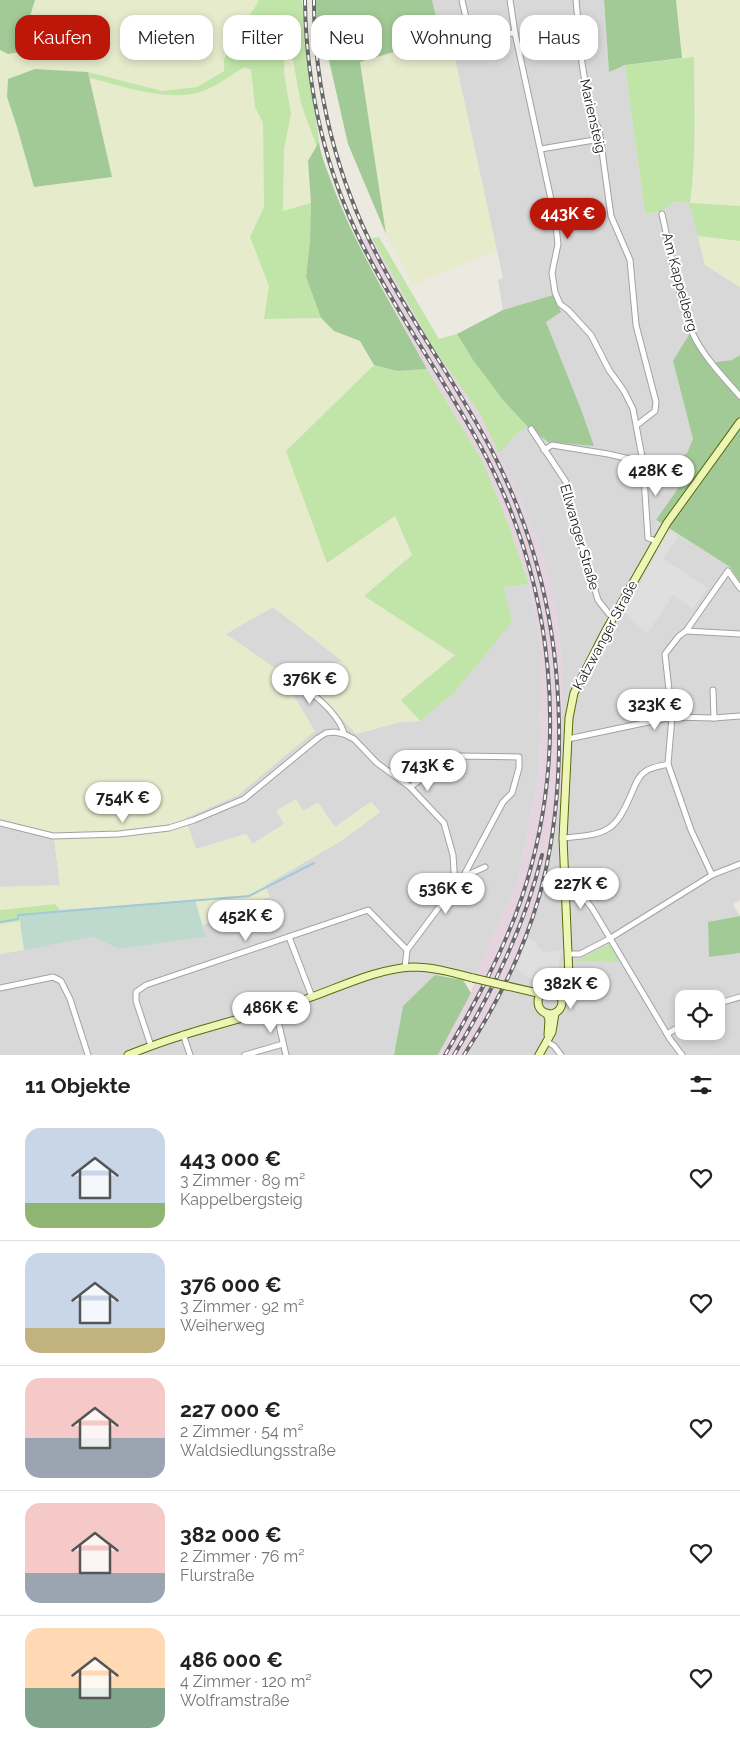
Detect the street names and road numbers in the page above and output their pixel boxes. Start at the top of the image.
street label: Mariensteig [577,77,609,155]
street label: Am Kappelberg [659,231,701,333]
street label: Ellwanger Straße [557,482,603,592]
street label: Katzwanger Straße [569,578,641,692]

